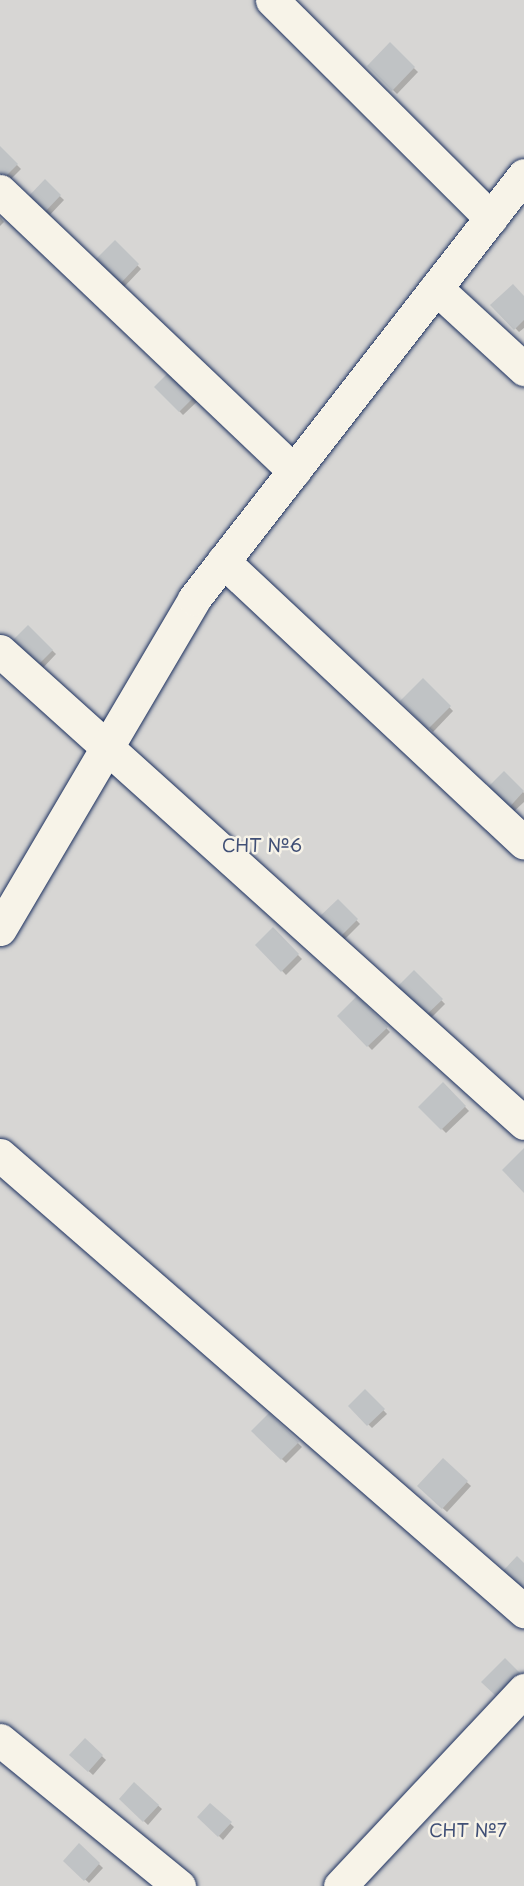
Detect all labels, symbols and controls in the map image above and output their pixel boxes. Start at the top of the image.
park label: СНТ №6 [222,834,302,856]
park label: СНТ №7 [429,1819,507,1841]

